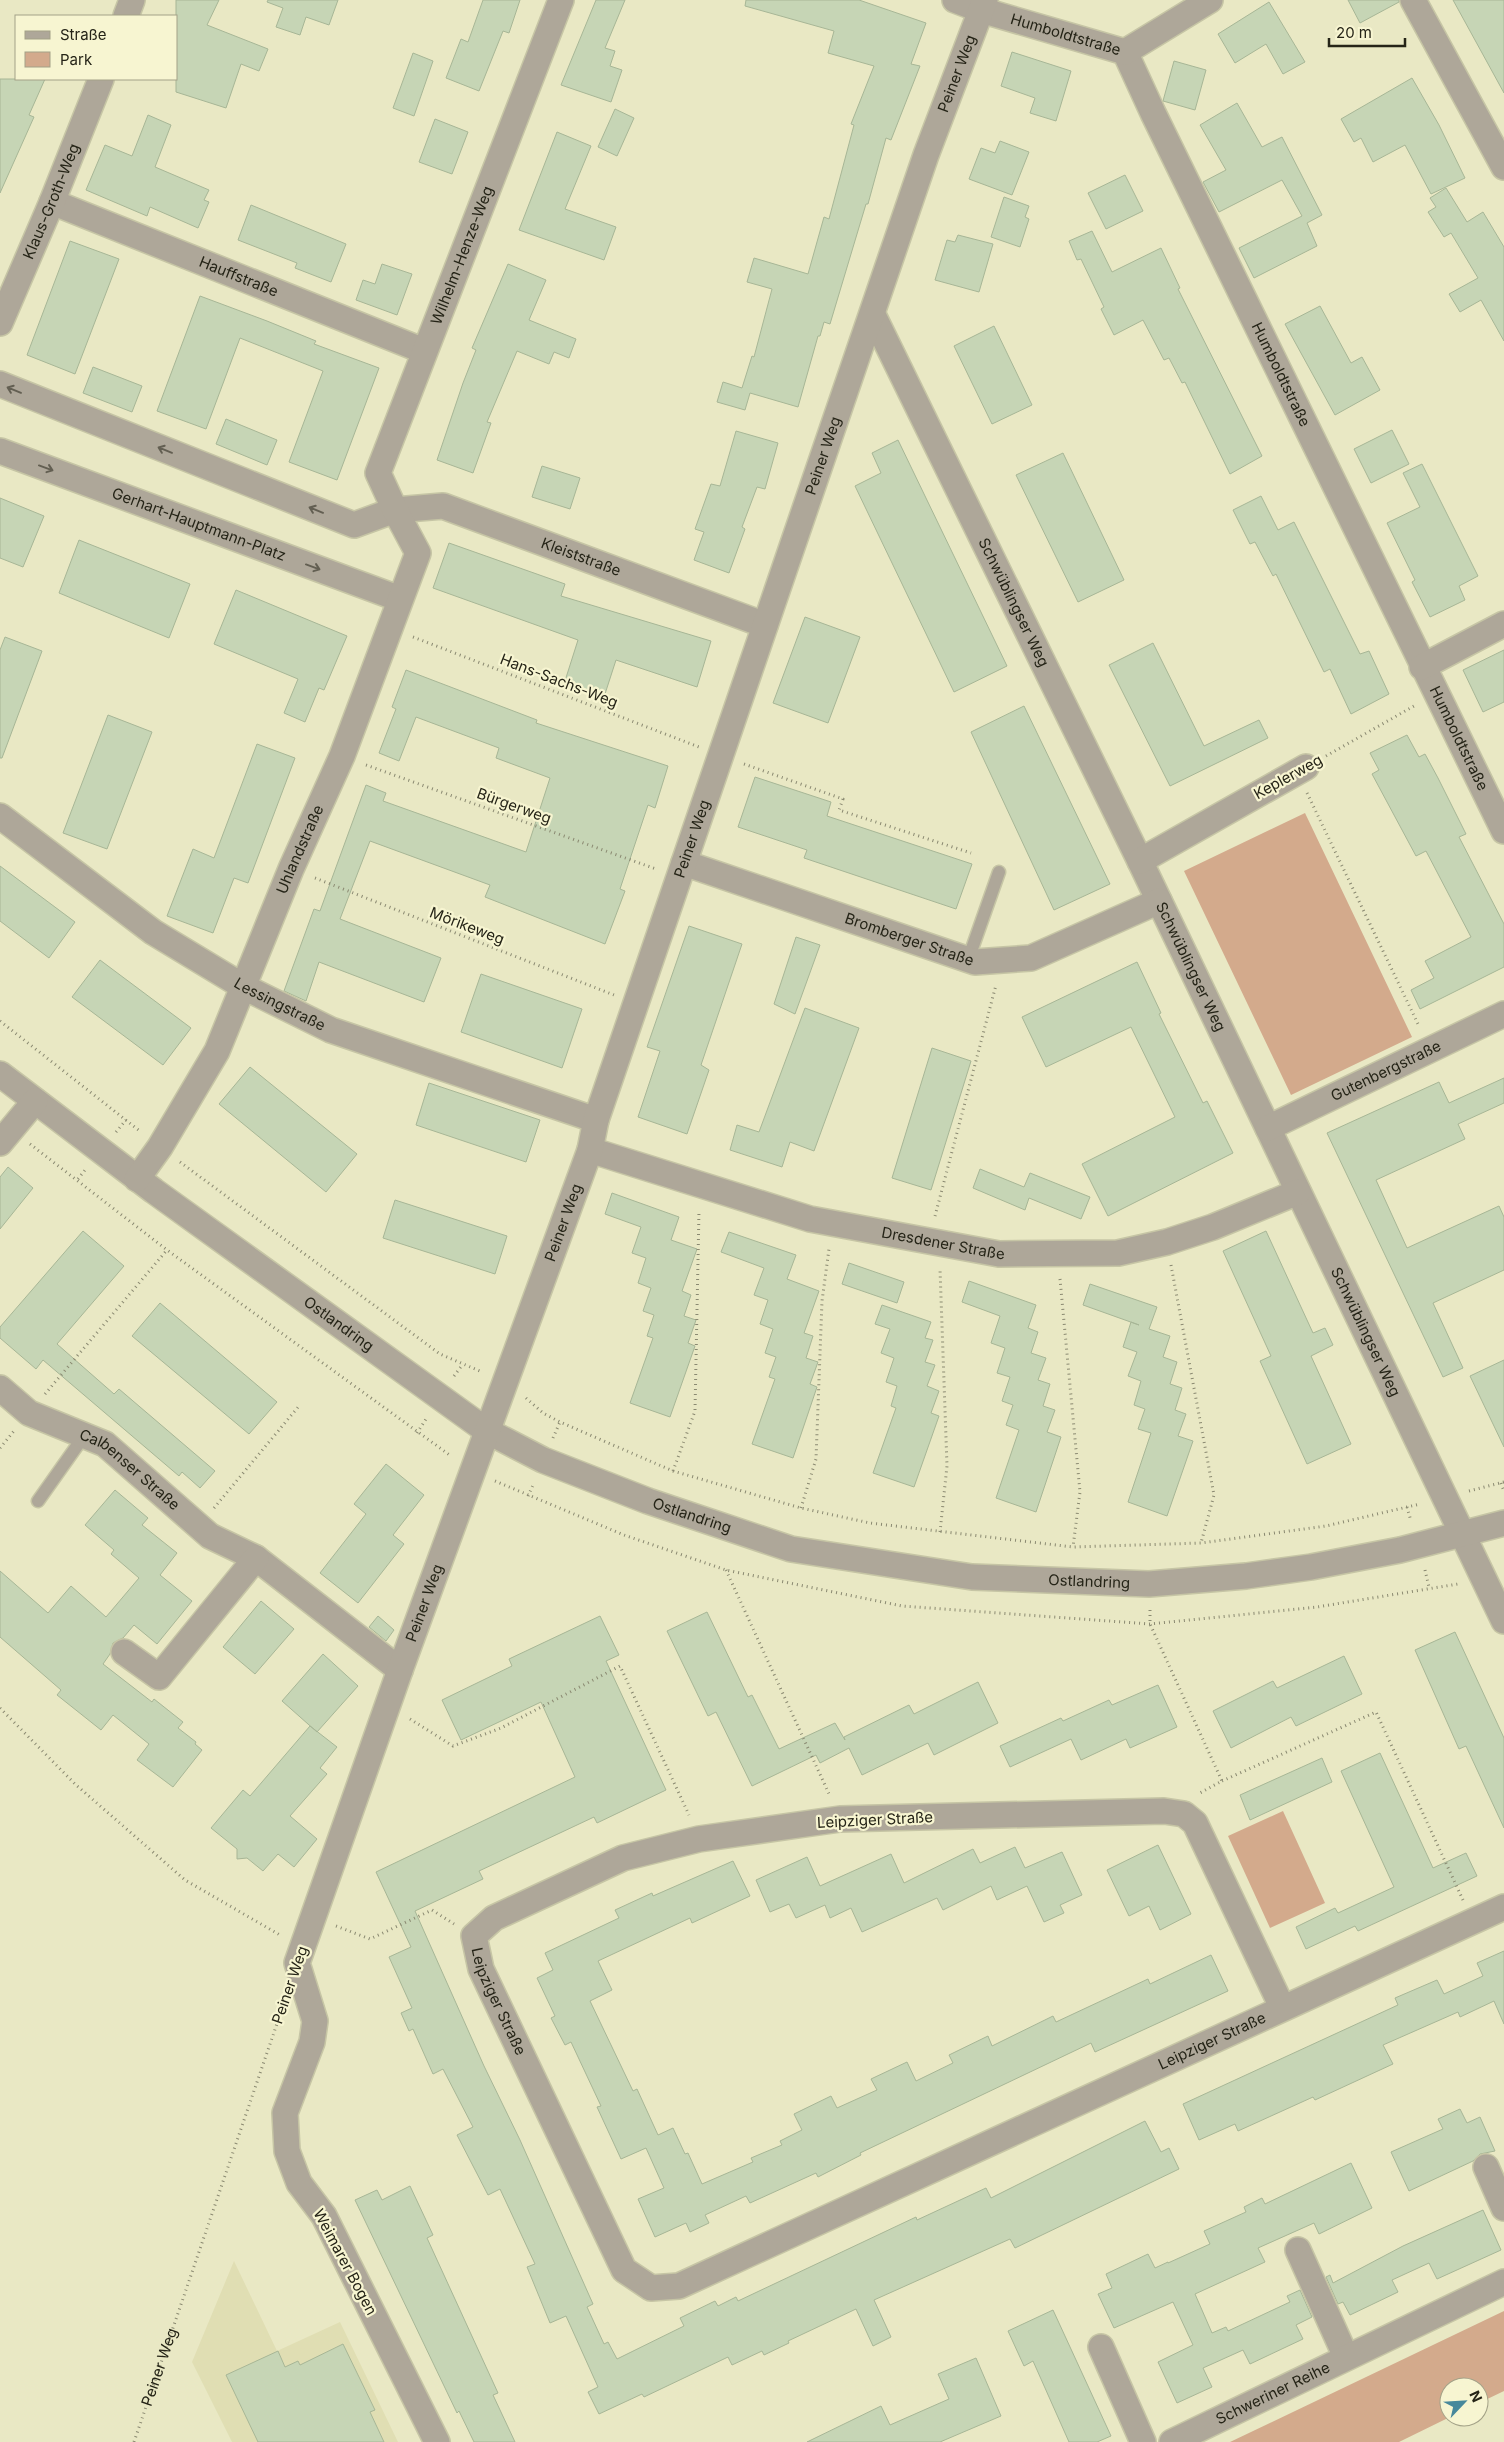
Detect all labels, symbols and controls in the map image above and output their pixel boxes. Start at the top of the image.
street label: Humboldtstraße [1008,9,1123,59]
legend [15,15,178,80]
scale bar [1329,15,1405,47]
text: 20 m [1336,23,1372,42]
text: Straße [60,25,107,44]
street label: Peiner Weg [933,32,980,115]
text: Park [60,50,93,69]
street label: Klaus-Groth-Weg [19,141,83,262]
street label: Wilhelm-Henze-Weg [426,183,497,327]
street label: Hauffstraße [196,252,281,301]
street label: Humboldtstraße [1248,319,1315,430]
one-way arrow [7,384,22,394]
street label: Peiner Weg [801,414,845,497]
one-way arrow [158,445,173,454]
one-way arrow [37,464,53,473]
street label: Gerhart-Hauptmann-Platz [109,483,289,565]
one-way arrow [309,505,324,514]
street label: Kleiststraße [539,533,624,580]
street label: Schwüblingser Weg [974,535,1054,670]
one-way arrow [305,563,320,572]
street label: Hans-Sachs-Weg [498,649,621,712]
street label: Humboldtstraße [1426,683,1493,794]
street label: Keplerweg [1250,750,1325,803]
street label: Bürgerweg [474,783,554,828]
street label: Peiner Weg [669,797,714,880]
street label: Uhlandstraße [272,802,328,897]
street label: Schwüblingser Weg [1152,899,1230,1034]
street label: Mörikeweg [427,903,507,948]
street label: Bromberger Straße [842,908,977,970]
street label: Lessingstraße [231,973,329,1035]
street label: Gutenbergstraße [1328,1036,1444,1105]
street label: Peiner Weg [540,1181,586,1264]
street label: Dresdener Straße [880,1222,1005,1263]
street label: Schwüblingser Weg [1327,1264,1405,1400]
street label: Ostlandring [300,1292,378,1355]
street label: Calbenser Straße [77,1425,184,1514]
street label: Ostlandring [650,1493,734,1537]
street label: Peiner Weg [401,1561,447,1644]
street label: Ostlandring [1048,1570,1131,1592]
street label: Leipziger Straße [816,1807,933,1832]
street label: Peiner Weg [267,1943,312,2026]
street label: Leipziger Straße [468,1946,531,2058]
street label: Leipziger Straße [1155,2008,1269,2074]
street label: Weimarer Bogen [309,2205,381,2318]
street label: Peiner Weg [137,2326,181,2409]
street label: Schweriner Reihe [1213,2357,1333,2428]
north arrow [1439,2377,1489,2427]
text: N [1466,2388,1486,2405]

